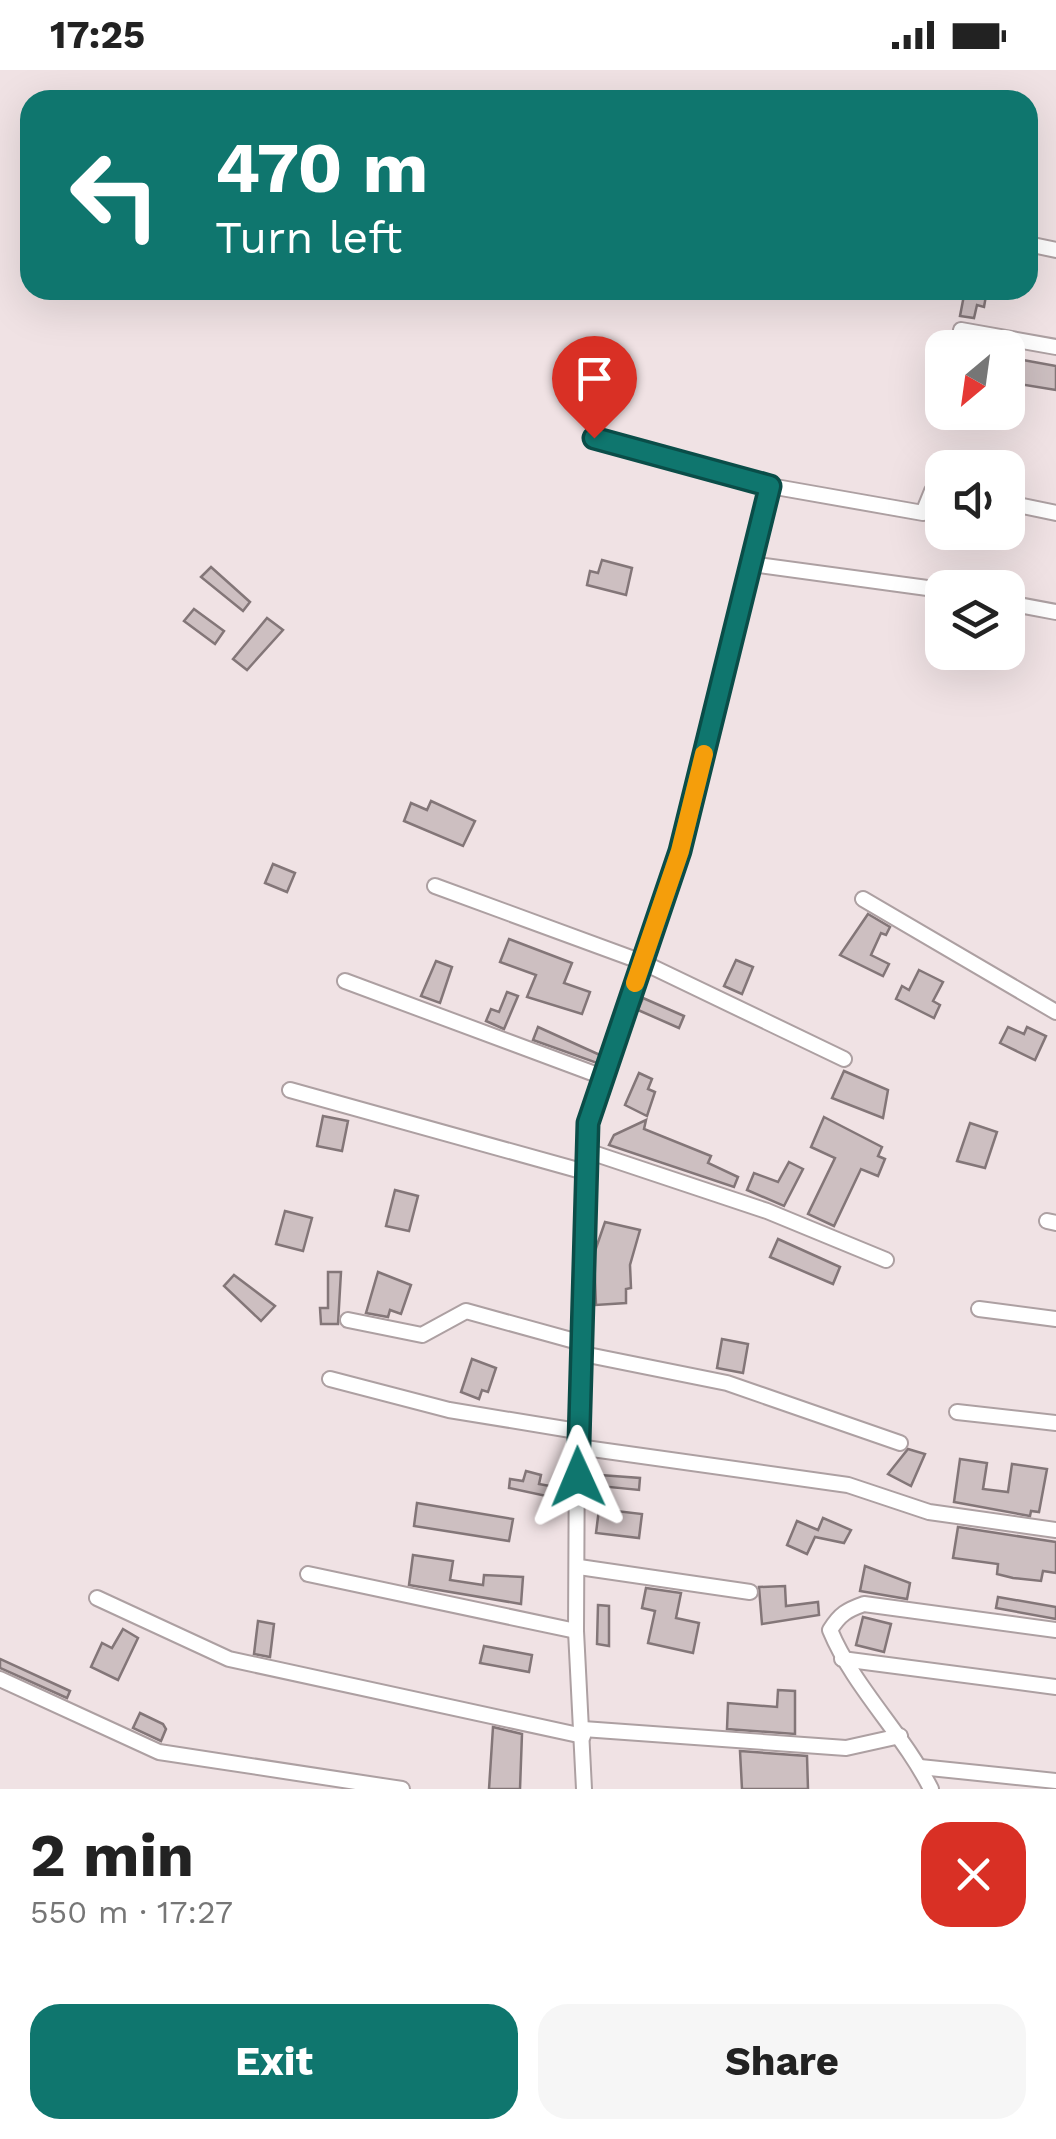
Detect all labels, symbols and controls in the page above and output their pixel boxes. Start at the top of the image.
text: 17:25 [50,13,145,57]
text: 470 m [215,127,428,209]
icon: left [50,130,180,260]
text: Turn left [215,211,402,264]
north arrow [925,330,1025,430]
map controls [925,330,1025,670]
pin [552,336,637,439]
icon: arrive [567,351,622,406]
button: sound [925,450,1025,550]
button: layers [925,570,1025,670]
position arrow [526,1425,630,1529]
text: 2 min [30,1820,194,1891]
button: close [921,1822,1026,1927]
text: 550 m · 17:27 [30,1893,233,1931]
button: Exit [30,2004,518,2119]
button: Share [538,2004,1026,2119]

